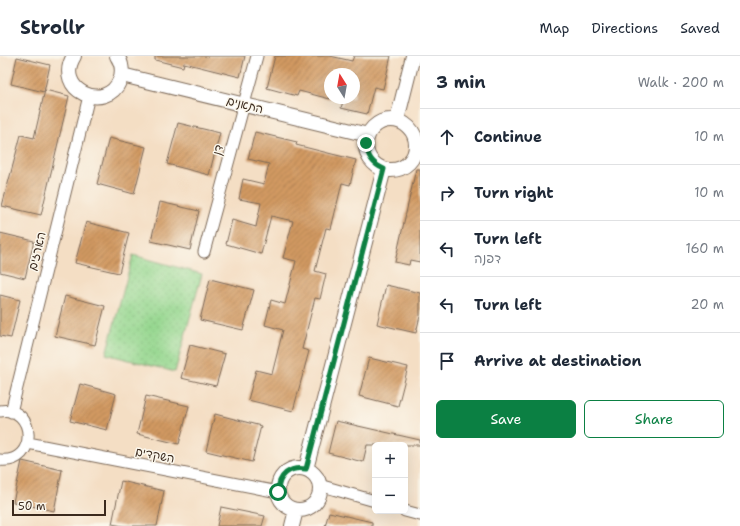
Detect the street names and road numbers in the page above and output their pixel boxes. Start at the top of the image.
street label: התאנים [225,93,265,117]
street label: דן [209,143,227,157]
street label: הארזים [24,230,50,272]
street label: השקדים [134,443,176,467]

